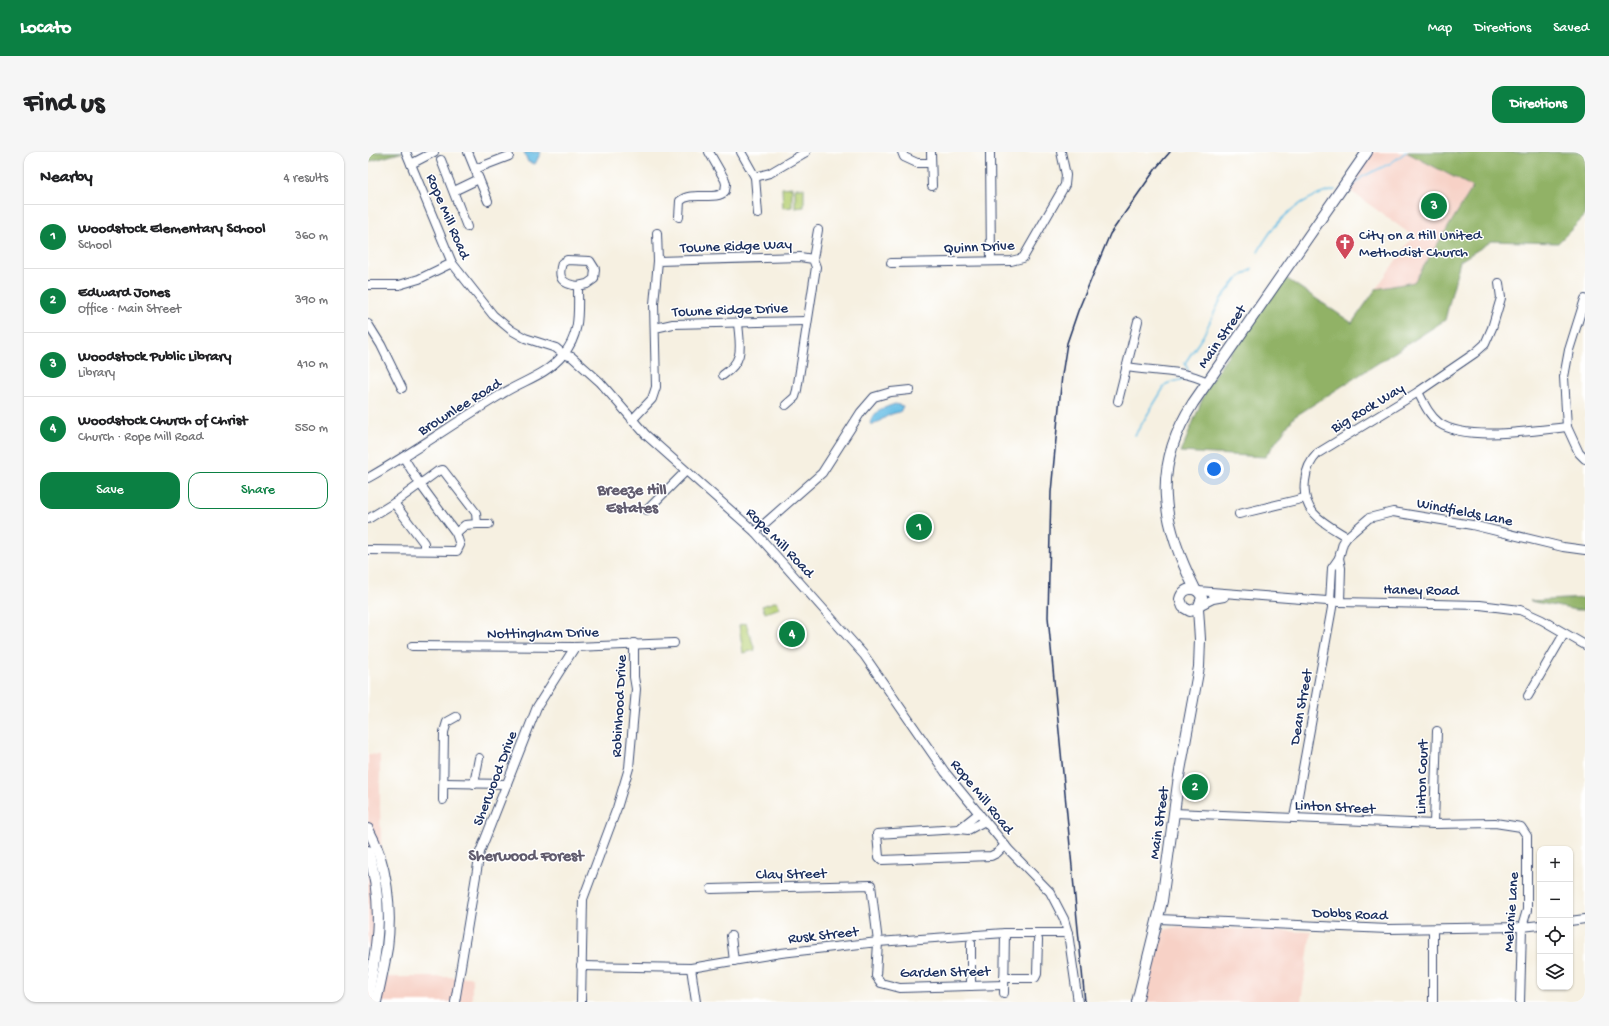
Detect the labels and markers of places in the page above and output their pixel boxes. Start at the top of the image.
pin: 3 [1421,191,1447,221]
place label: City on a Hill United Methodist Church [1359,227,1483,262]
church icon: City on a Hill United Methodist Church [1334,232,1356,260]
pin: 1 [906,512,932,542]
pin: 4 [779,619,805,649]
pin: 2 [1182,772,1208,802]

